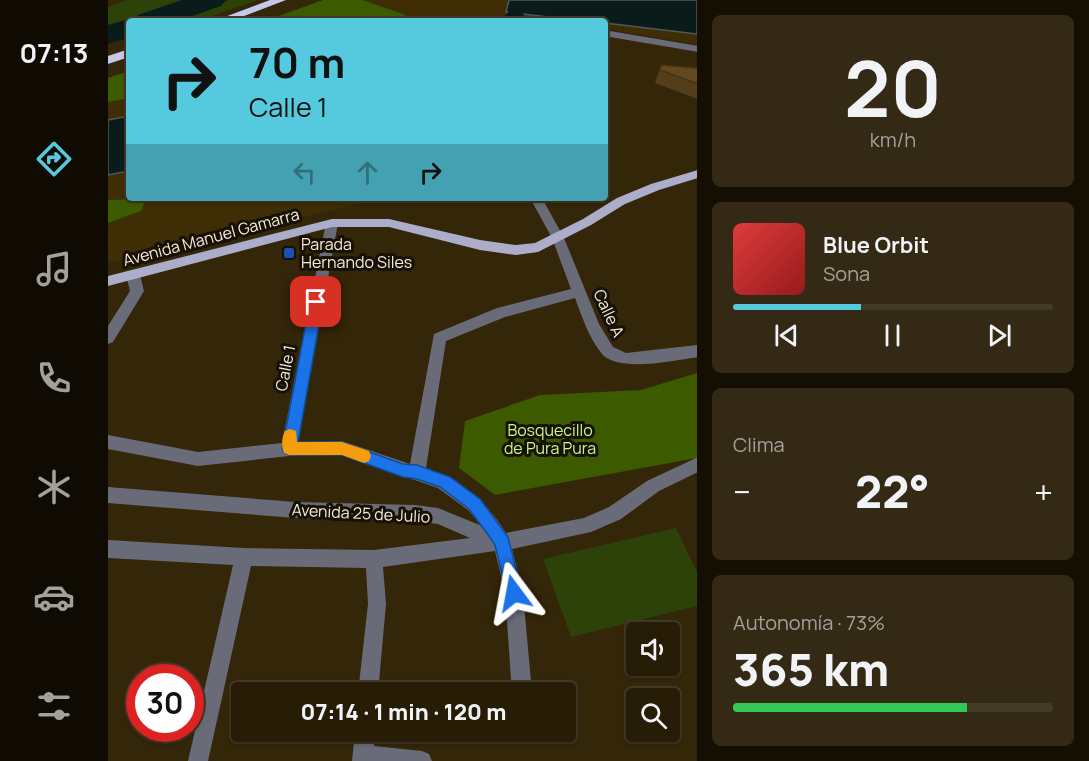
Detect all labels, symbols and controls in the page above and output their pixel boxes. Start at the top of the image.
text: 70 m [249,33,345,91]
text: 07:13 [20,34,88,71]
text: 20 [844,34,942,140]
icon: right [150,42,228,120]
text: Calle 1 [249,88,328,125]
text: km/h [870,126,916,153]
icon: directions [33,138,75,180]
icon: left [288,156,321,189]
icon: ahead [351,156,384,189]
icon: right [414,156,447,189]
street label: Avenida Manuel Gamarra [120,203,302,271]
text: Blue Orbit [823,230,929,260]
place label: Parada Hernando Siles [301,233,412,273]
marker: Parada Hernando Siles [282,246,296,260]
icon: music [33,248,75,290]
text: Sona [823,260,870,287]
pin [290,276,341,327]
icon: arrive [299,285,332,318]
street label: Calle A [588,285,630,341]
icon: previous [770,319,803,352]
icon: pause [876,319,909,352]
icon: next [983,319,1016,352]
street label: Calle 1 [270,343,300,393]
icon: phone [33,357,75,399]
park label: Bosquecillo de Pura Pura [504,419,596,459]
text: Clima [733,431,785,458]
text: 22° [855,460,930,522]
icon: climate [33,466,75,508]
text: − [733,469,751,514]
text: + [1034,469,1053,514]
street label: Avenida 25 de Julio [291,498,431,528]
position arrow [482,561,546,625]
icon: car [33,576,75,618]
text: Autonomía · 73% [733,609,885,636]
map controls [626,622,680,742]
button: sound [626,622,680,676]
text: 365 km [733,638,889,700]
speed limit sign: 30 [126,664,204,742]
icon: filters [33,685,75,727]
button: search [626,688,680,742]
text: 07:14 · 1 min · 120 m [301,697,506,727]

